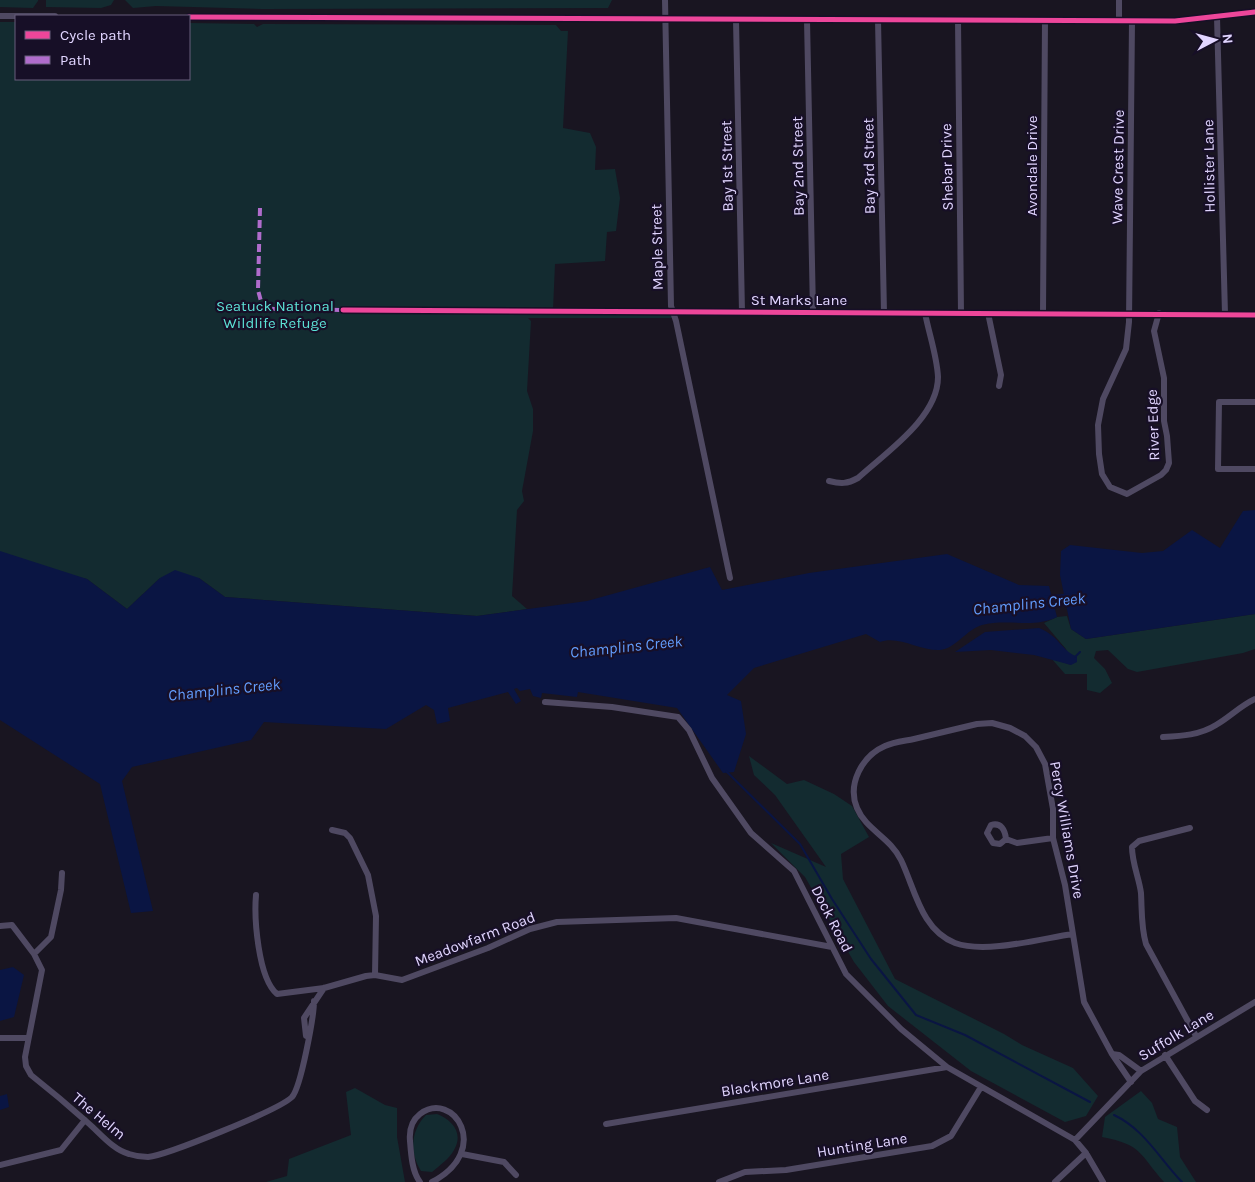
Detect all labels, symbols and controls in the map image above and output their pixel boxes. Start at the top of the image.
legend [15,15,190,80]
north arrow [1190,15,1240,65]
text: Cycle path [60,26,131,44]
text: N [1218,33,1236,45]
text: Path [60,51,91,69]
street label: Wave Crest Drive [1108,110,1128,224]
street label: Bay 2nd Street [788,116,808,216]
street label: Avondale Drive [1023,116,1041,216]
street label: Bay 3rd Street [859,117,879,214]
street label: Hollister Lane [1199,119,1219,213]
street label: Bay 1st Street [717,120,737,212]
street label: Shebar Drive [937,123,957,211]
street label: Maple Street [647,203,667,290]
street label: St Marks Lane [751,291,847,309]
park label: Seatuck National Wildlife Refuge [216,297,334,332]
street label: River Edge [1143,389,1163,461]
water label: Champlins Creek [972,588,1087,619]
water label: Champlins Creek [569,631,684,662]
water label: Champlins Creek [167,674,282,705]
street label: Percy Williams Drive [1046,760,1088,900]
street label: Dock Road [808,883,856,955]
street label: Meadowfarm Road [412,908,538,970]
street label: Suffolk Lane [1135,1005,1217,1065]
street label: Blackmore Lane [720,1066,830,1100]
street label: The Helm [69,1089,129,1143]
street label: Hunting Lane [815,1129,909,1161]

